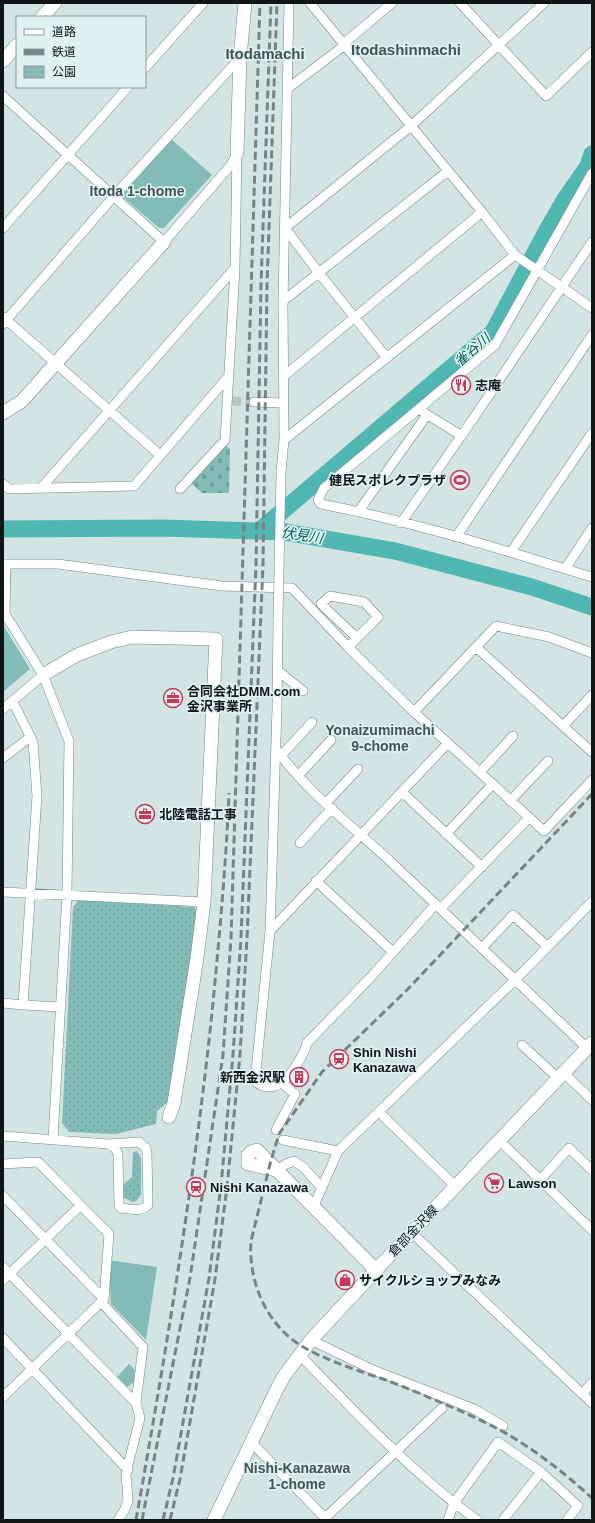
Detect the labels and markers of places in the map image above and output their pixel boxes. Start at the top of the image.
restaurant icon: 志庵 [450,374,472,396]
place label: 志庵 [475,378,501,393]
sports icon: 健民スポレクプラザ [449,469,471,491]
place label: 健民スポレクプラザ [329,473,446,488]
place label: 合同会社DMM.com 金沢事業所 [187,684,300,714]
office icon: 合同会社DMM.com 金沢事業所 [162,687,184,709]
office icon: 北陸電話工事 [134,803,156,825]
place label: 北陸電話工事 [159,807,237,822]
place label: Shin Nishi Kanazawa [353,1045,417,1075]
station icon: Shin Nishi Kanazawa [328,1048,350,1070]
building icon: 新西金沢駅 [288,1066,310,1088]
place label: 新西金沢駅 [220,1070,285,1085]
supermarket icon: Lawson [483,1172,505,1194]
station icon: Nishi Kanazawa [185,1176,207,1198]
place label: Lawson [508,1176,556,1191]
place label: Nishi Kanazawa [210,1180,309,1195]
shop icon: サイクルショップみなみ [334,1269,356,1291]
place label: サイクルショップみなみ [359,1273,501,1288]

